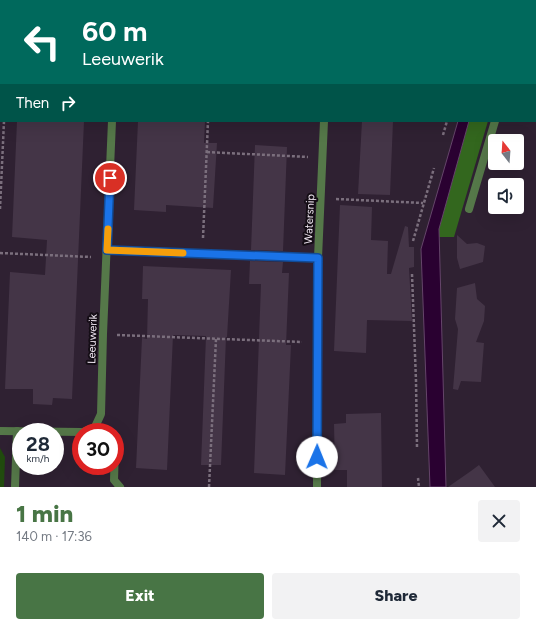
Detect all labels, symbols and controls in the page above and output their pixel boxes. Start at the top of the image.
text: 60 m [82,14,147,48]
icon: left [16,16,68,68]
text: Leeuwerik [82,48,164,70]
icon: right [57,92,79,114]
text: Then [16,94,49,112]
north arrow [488,134,524,170]
map controls [488,134,524,214]
pin [93,161,127,195]
icon: arrive [99,167,121,189]
button: sound [488,178,524,214]
street label: Watersnip [302,193,317,244]
street label: Leeuwerik [85,313,100,364]
speed limit sign: 30 [72,423,124,475]
text: 28 [26,432,50,456]
position arrow [296,436,338,478]
text: km/h [27,452,49,465]
text: 1 min [16,499,73,528]
button: close [478,500,520,542]
text: 140 m · 17:36 [16,529,92,544]
button: Exit [16,573,264,619]
button: Share [272,573,520,619]

